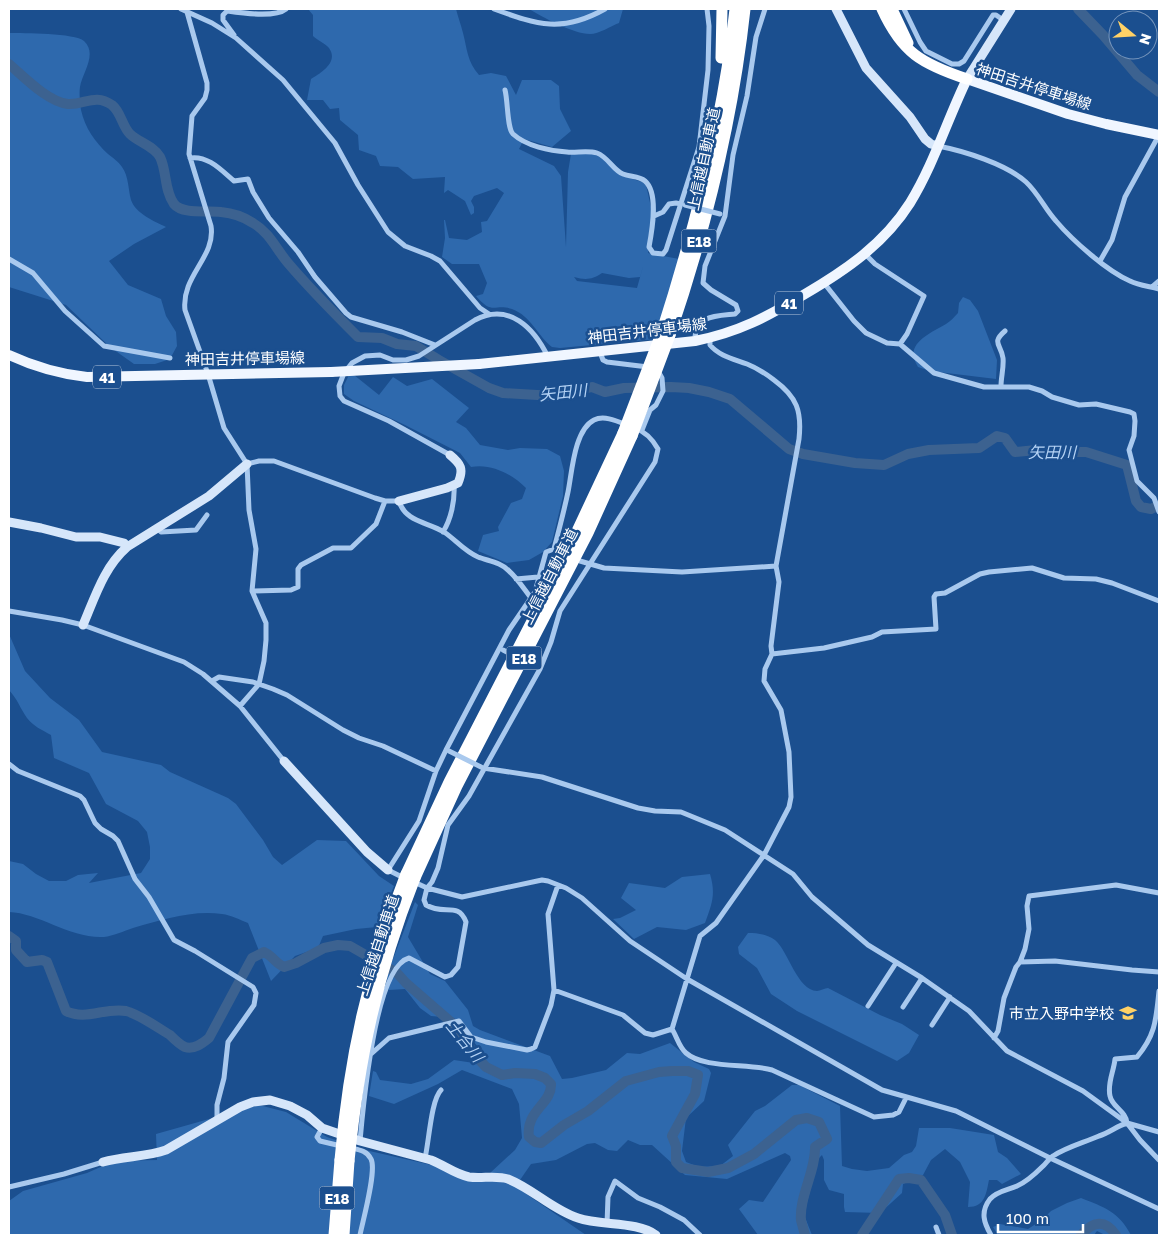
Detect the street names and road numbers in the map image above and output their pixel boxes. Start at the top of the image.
street label: 神田吉井停車場線 [974,59,1094,113]
street label: 上信越自動車道 [683,106,723,212]
road number: E18 [682,230,716,252]
road number: 41 [775,292,803,314]
street label: 神田吉井停車場線 [586,314,708,346]
street label: 神田吉井停車場線 [185,348,305,368]
road number: 41 [93,366,121,388]
street label: 上信越自動車道 [517,525,581,627]
road number: E18 [506,646,542,670]
street label: 上信越自動車道 [352,892,402,998]
road number: E18 [320,1186,354,1210]

